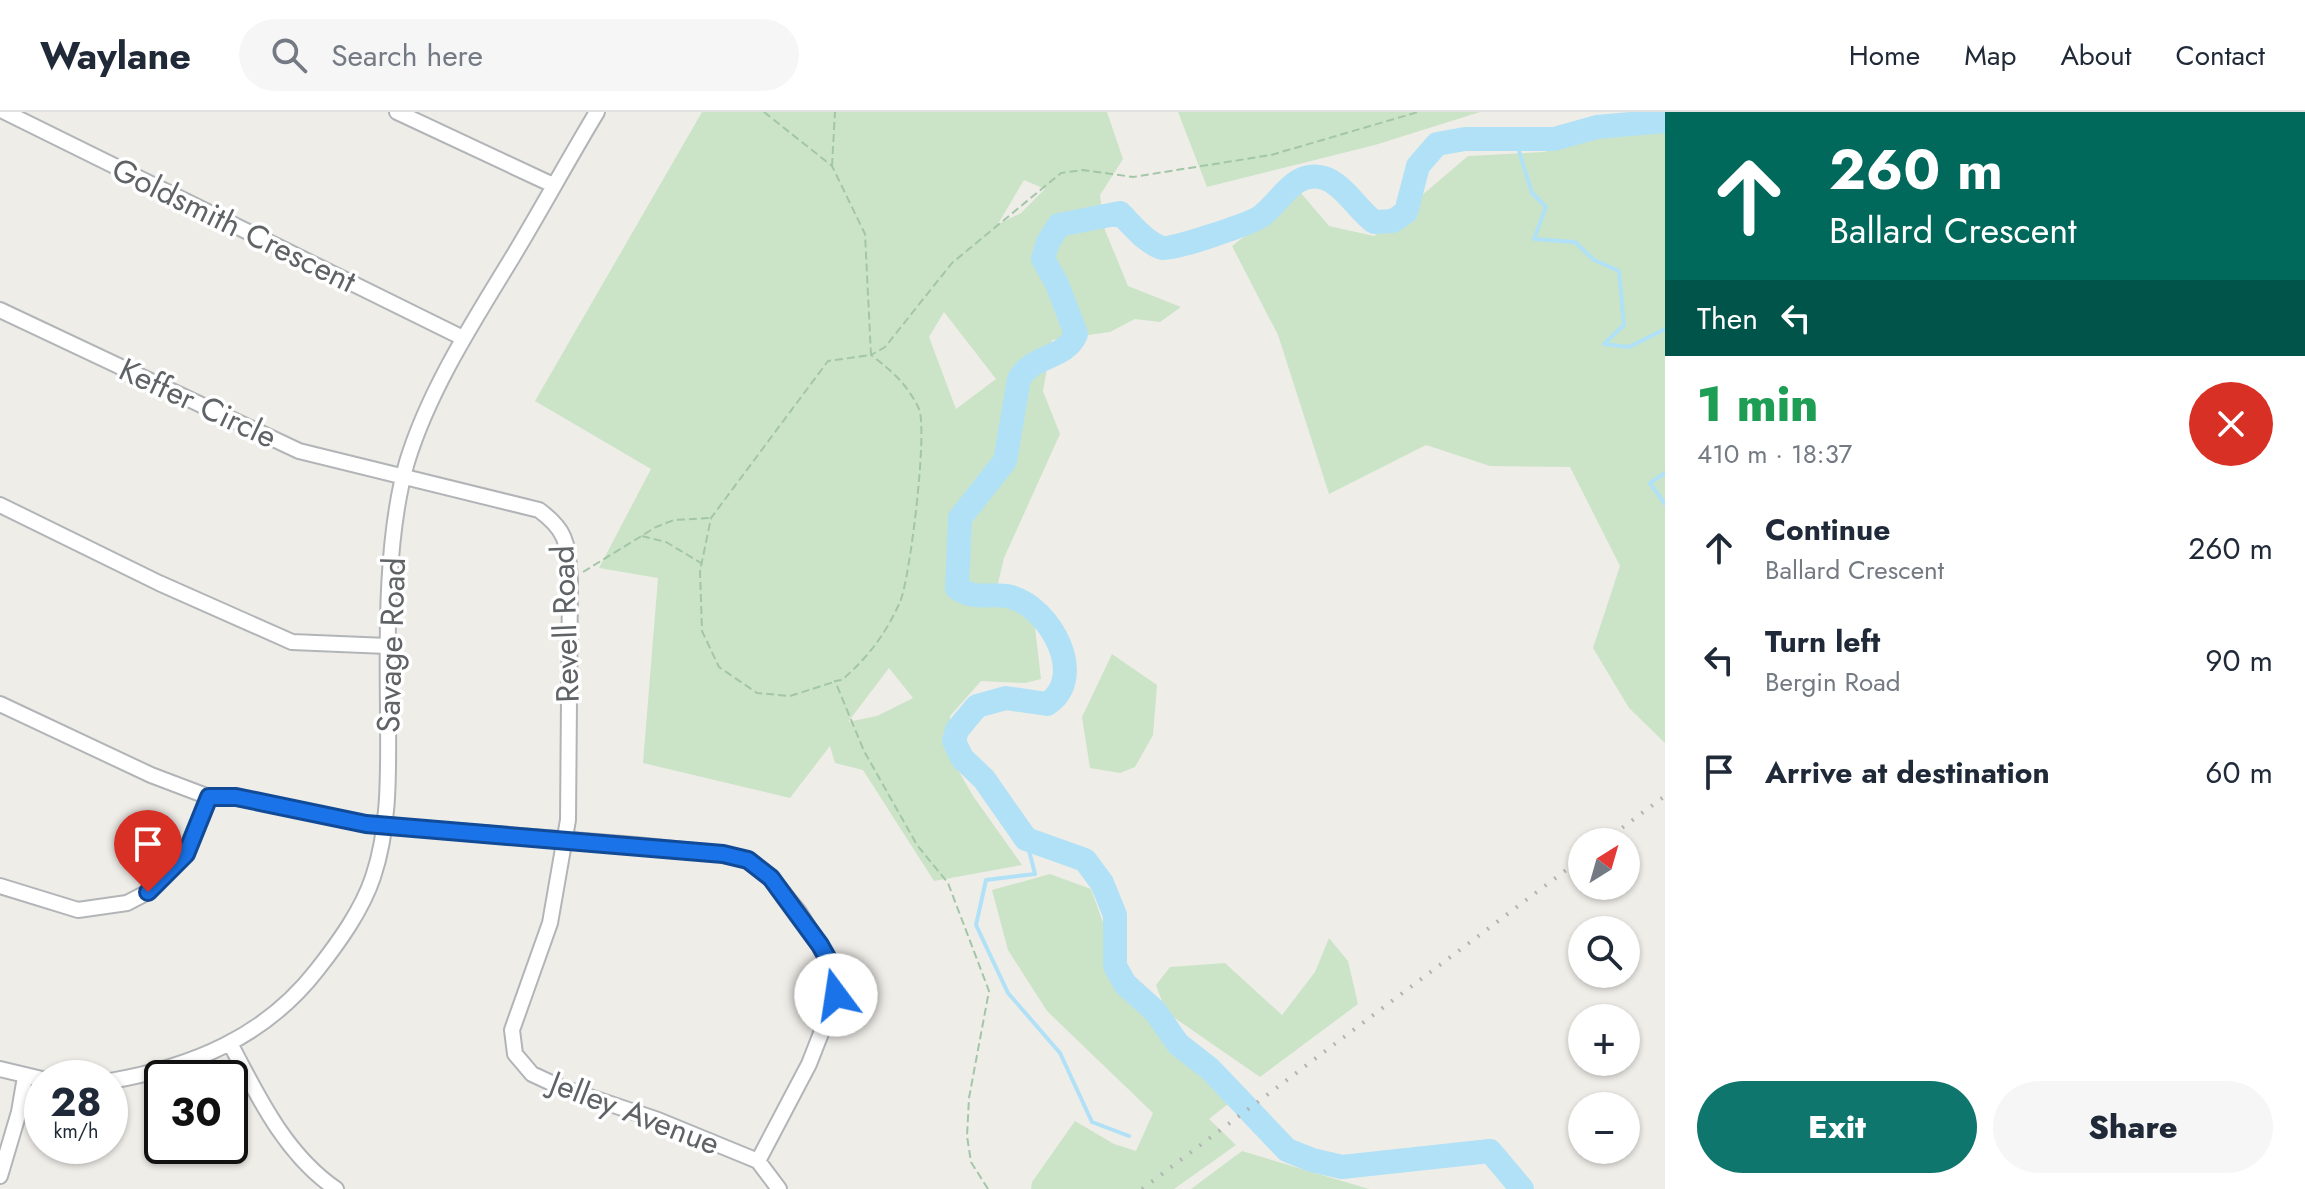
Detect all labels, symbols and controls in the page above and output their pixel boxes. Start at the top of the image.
search box [239,19,799,91]
text: Waylane [40,28,191,83]
icon: search [267,33,311,77]
text: Search here [331,34,483,77]
text: Home [1849,35,1920,76]
text: Map [1964,35,2016,76]
text: About [2060,35,2132,76]
text: Contact [2176,35,2265,76]
text: 260 m [1829,129,2003,210]
icon: ahead [1697,144,1801,248]
street label: Goldsmith Crescent [104,146,364,304]
text: Ballard Crescent [1829,204,2077,256]
icon: left [1774,296,1818,340]
text: Then [1697,297,1758,340]
street label: Keffer Circle [112,346,284,460]
text: 1 min [1697,370,1818,439]
button: close [2189,382,2273,466]
text: 410 m · 18:37 [1697,435,1852,473]
text: Continue [1765,508,1891,551]
icon: ahead [1697,526,1741,570]
text: 260 m [2188,527,2273,570]
street label: Revell Road [539,545,591,703]
text: Ballard Crescent [1765,551,1944,589]
street label: Savage Road [365,556,417,734]
text: Turn left [1765,620,1880,663]
icon: left [1697,638,1741,682]
text: 90 m [2205,639,2273,682]
text: Bergin Road [1765,663,1901,701]
icon: arrive [1697,750,1741,794]
text: Arrive at destination [1765,751,2050,794]
text: 60 m [2205,751,2273,794]
pin [114,810,182,892]
icon: arrive [126,822,170,866]
north arrow [1568,828,1640,900]
map controls [1568,828,1640,1164]
button: search [1568,916,1640,988]
position arrow [794,953,878,1037]
button: + [1568,1004,1640,1076]
street label: Jelley Avenue [540,1058,726,1166]
speed limit sign: 30 [144,1060,248,1164]
text: 28 [50,1073,102,1131]
button: Exit [1697,1081,1977,1173]
button: Share [1993,1081,2273,1173]
button: − [1568,1092,1640,1164]
text: km/h [53,1117,99,1146]

